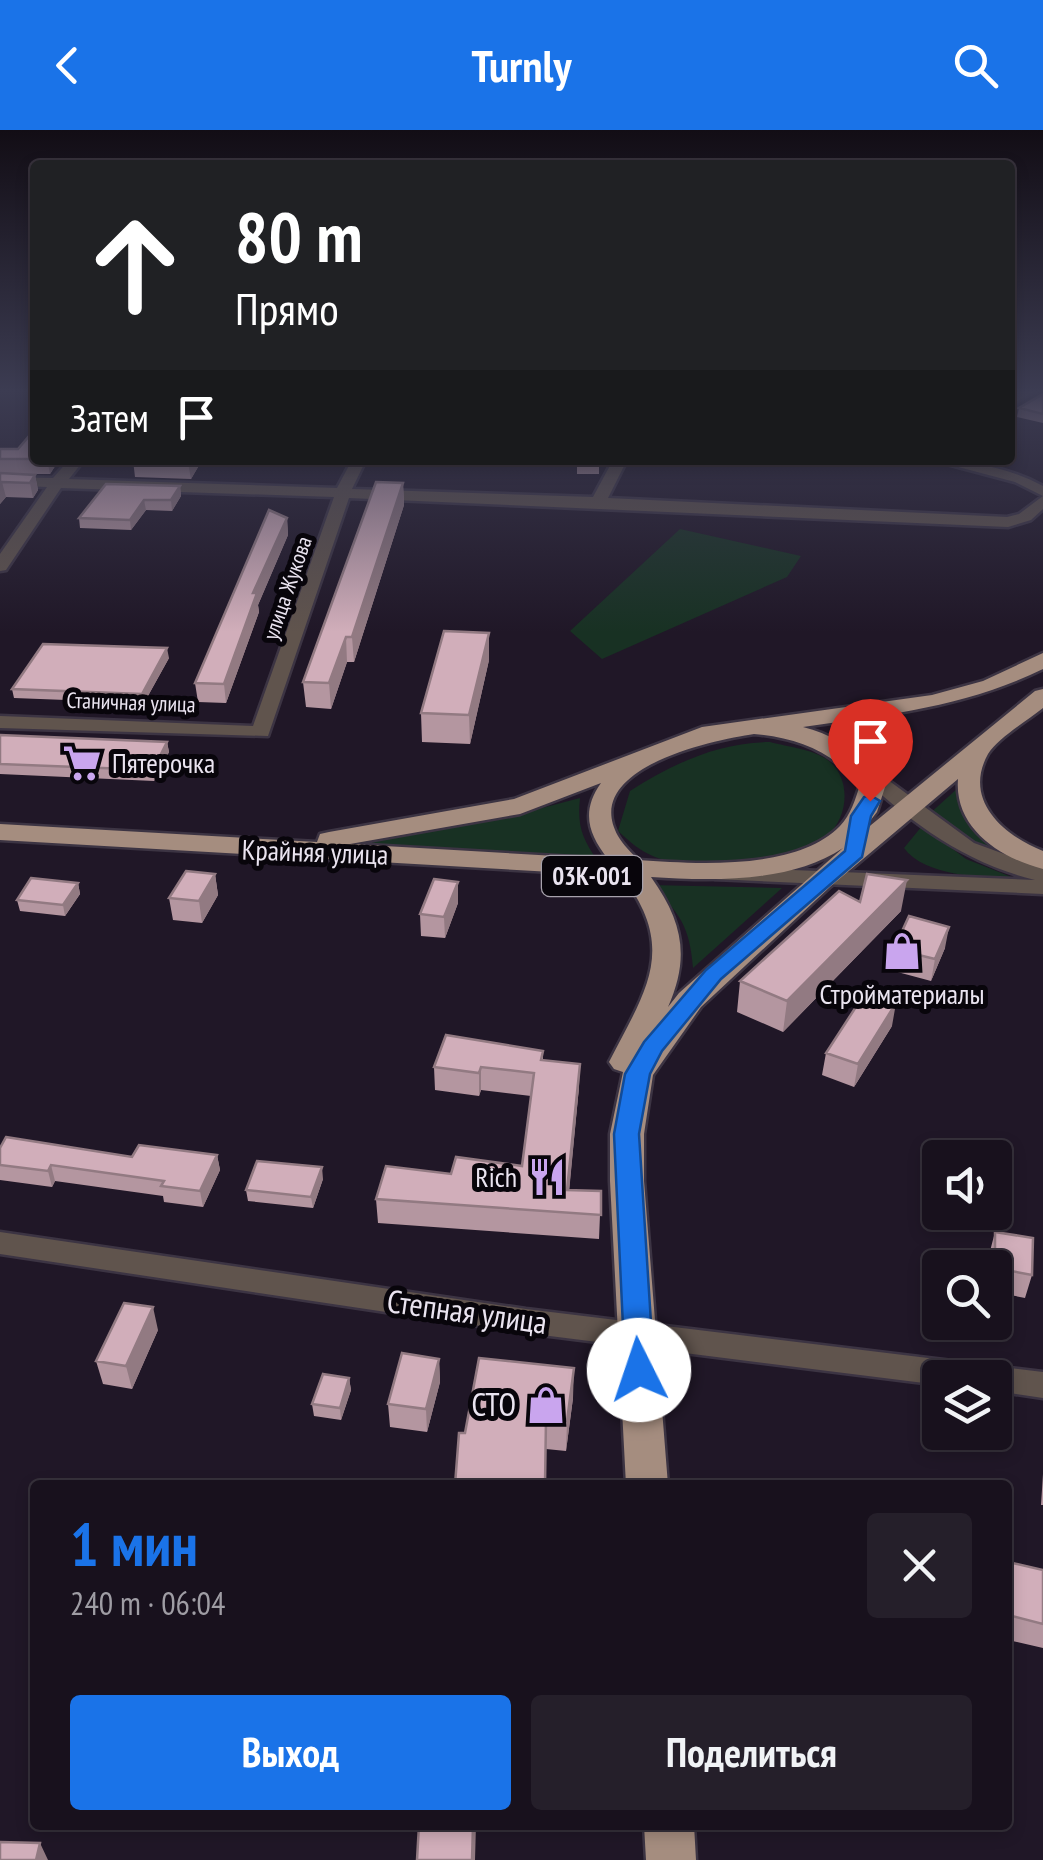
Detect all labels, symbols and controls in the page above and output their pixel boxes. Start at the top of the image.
text: Turnly [472,36,571,94]
icon: back [40,38,95,93]
icon: search [948,38,1003,93]
text: 80 m [235,191,363,281]
icon: ahead [70,200,200,330]
text: Прямо [235,279,339,337]
icon: arrive [169,390,224,445]
text: Затем [70,393,149,442]
street label: улица Жукова [256,532,318,644]
street label: Станичная улица [66,686,196,718]
pin [828,699,913,802]
icon: arrive [843,714,898,769]
supermarket icon: Пятерочка [61,742,103,784]
place label: Пятерочка [112,744,215,781]
street label: Крайняя улица [241,830,389,873]
road number: 03К-001 [542,856,642,896]
shop icon: Стройматериалы [881,930,923,972]
place label: Стройматериалы [819,975,985,1012]
map controls [922,1140,1012,1450]
button: sound [922,1140,1012,1230]
restaurant icon: Rich [526,1156,568,1198]
place label: Rich [475,1158,517,1195]
button: search [922,1250,1012,1340]
street label: Степная улица [384,1279,550,1343]
position arrow [587,1318,691,1422]
button: layers [922,1360,1012,1450]
place label: СТО [471,1383,516,1425]
shop icon: СТО [525,1384,567,1426]
text: 1 мин [70,1505,198,1583]
button: close [867,1513,972,1618]
text: 240 m · 06:04 [70,1582,225,1624]
button: Выход [70,1695,511,1810]
button: Поделиться [531,1695,972,1810]

